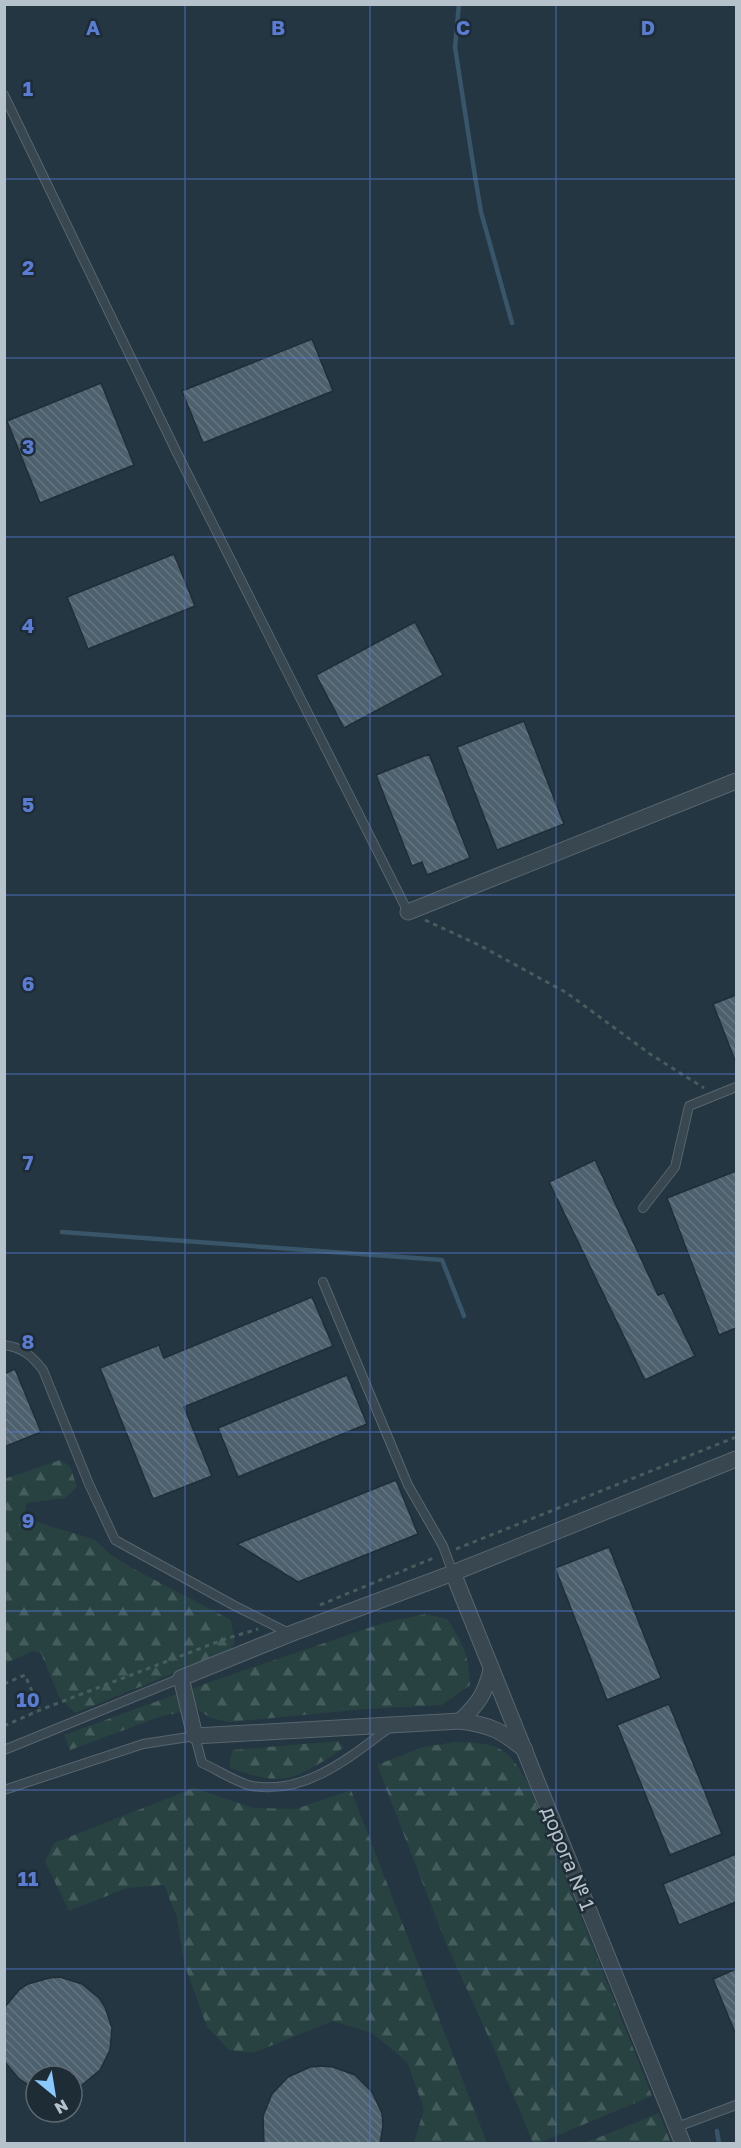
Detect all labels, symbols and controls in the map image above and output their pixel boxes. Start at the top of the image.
text: A [86,15,100,39]
text: B [271,15,285,39]
text: C [456,15,470,39]
text: D [641,15,655,39]
text: 1 [23,76,33,100]
text: 2 [22,255,34,279]
text: 3 [22,434,34,458]
text: 4 [22,613,34,637]
text: 5 [22,792,34,816]
text: 6 [22,971,34,995]
text: 7 [23,1150,34,1174]
text: 8 [22,1329,34,1353]
text: 9 [22,1508,34,1532]
text: 10 [16,1687,40,1711]
street label: дорога № 1 [537,1802,601,1914]
text: 11 [18,1866,38,1890]
north arrow [24,2064,84,2124]
text: N [51,2095,72,2119]

